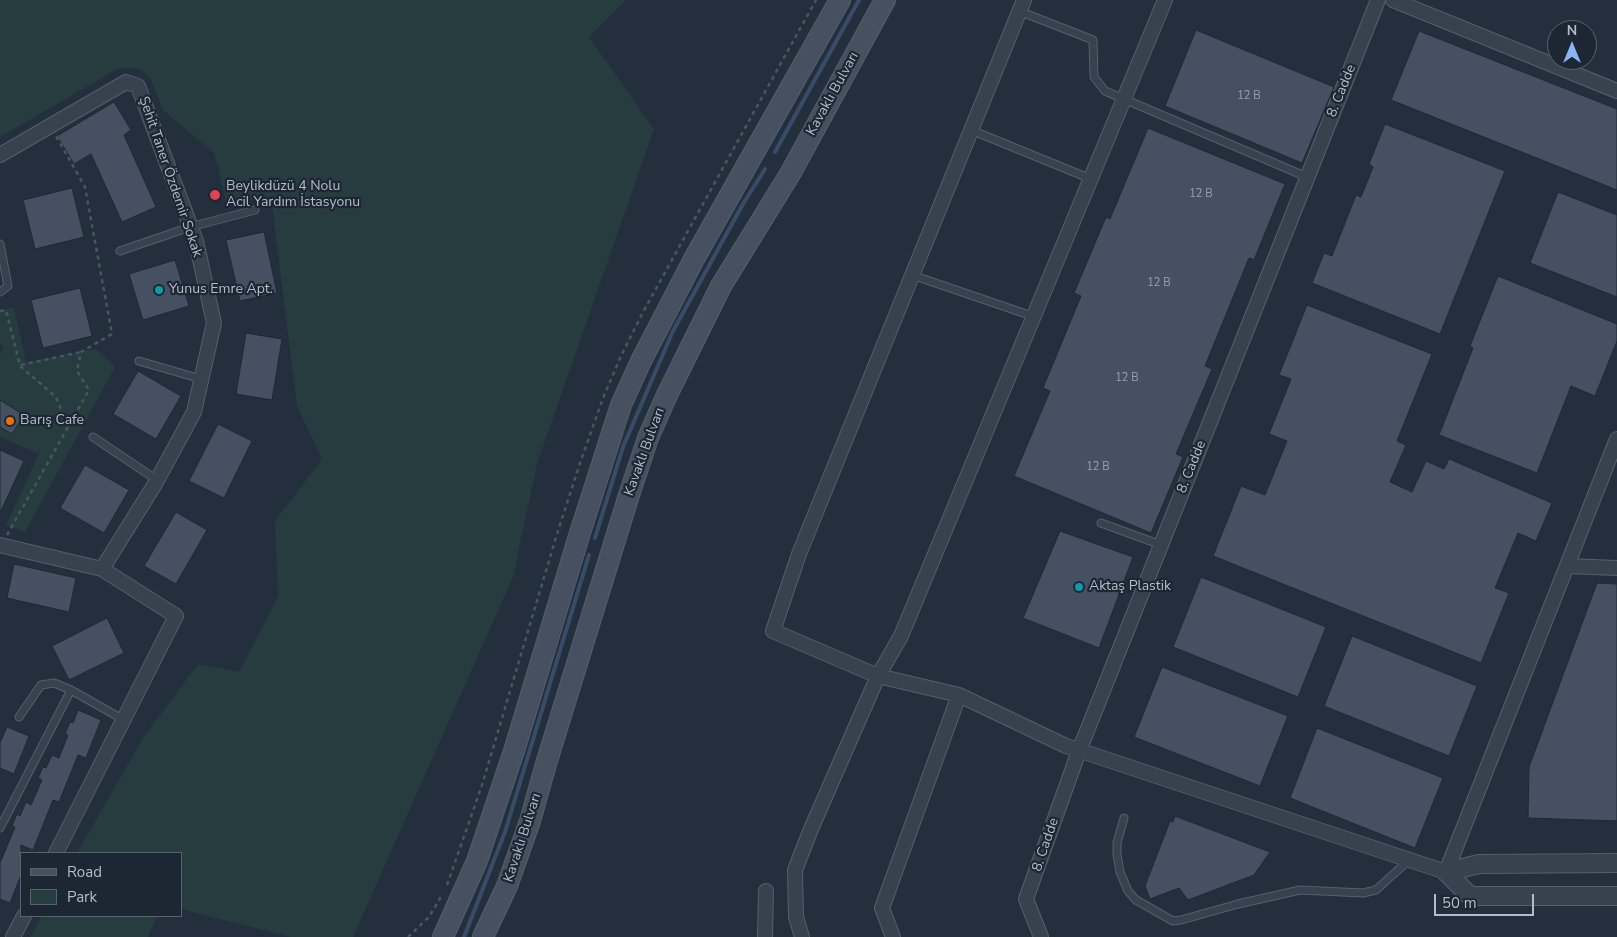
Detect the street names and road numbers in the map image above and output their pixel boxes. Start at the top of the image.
street label: Kavaklı Bulvarı [803,49,863,139]
street label: 8. Cadde [1324,62,1360,120]
street label: Şehit Taner Özdemir Sokak [135,94,205,260]
street label: Kavaklı Bulvarı [621,406,669,498]
street label: 8. Cadde [1174,438,1210,496]
street label: Kavaklı Bulvarı [501,791,545,885]
street label: 8. Cadde [1029,816,1063,874]

